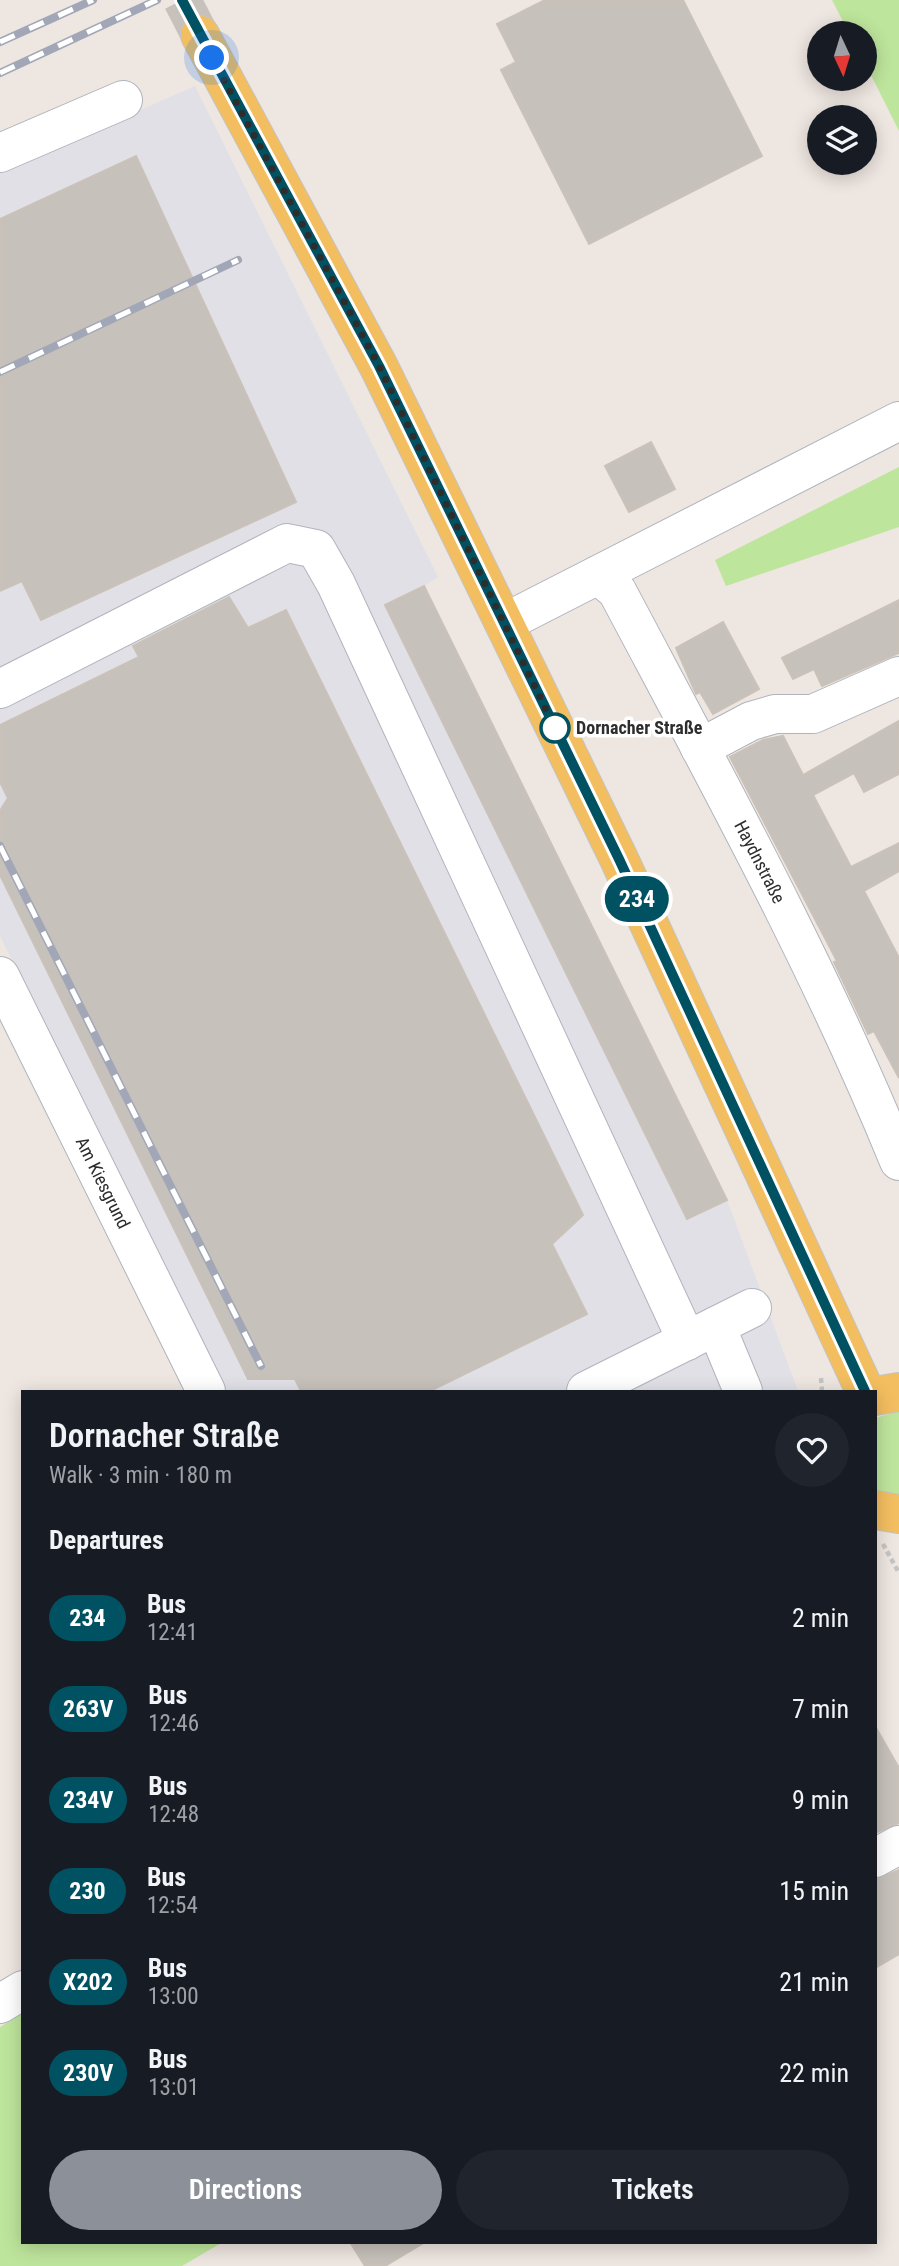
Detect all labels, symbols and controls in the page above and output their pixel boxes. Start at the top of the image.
north arrow [807,21,877,91]
map controls [807,21,877,175]
your location [194,40,229,75]
button: layers [807,105,877,175]
marker: Dornacher Straße [540,713,570,743]
place label: Dornacher Straße [576,717,703,738]
street label: Haydnstraße [730,817,790,906]
line badge: 234 [597,876,677,922]
text: 234 [619,885,655,913]
street label: Am Kiesgrund [72,1133,135,1232]
button: heart [775,1413,849,1487]
text: Dornacher Straße [49,1416,279,1455]
text: Walk · 3 min · 180 m [49,1462,232,1489]
text: Departures [49,1525,164,1555]
text: Bus [147,1589,186,1619]
text: 2 min [792,1603,849,1633]
text: 234 [69,1604,106,1632]
text: 12:41 [147,1619,198,1646]
text: Bus [148,1680,187,1710]
text: 7 min [792,1694,849,1724]
text: 263V [63,1695,113,1723]
text: 12:46 [148,1710,199,1737]
text: Bus [148,1771,187,1801]
text: 9 min [792,1785,849,1815]
text: 234V [63,1786,113,1814]
text: 12:48 [148,1801,199,1828]
text: Bus [147,1862,186,1892]
text: 15 min [779,1876,849,1906]
text: 230 [69,1877,106,1905]
text: 12:54 [147,1892,198,1919]
text: Bus [148,1953,187,1983]
text: 21 min [779,1967,849,1997]
text: X202 [63,1968,113,1996]
text: 13:00 [148,1983,199,2010]
text: Bus [148,2044,187,2074]
text: 22 min [779,2058,849,2088]
text: 230V [63,2059,113,2087]
text: 13:01 [148,2074,199,2101]
button: Directions [49,2150,442,2230]
button: Tickets [456,2150,849,2230]

